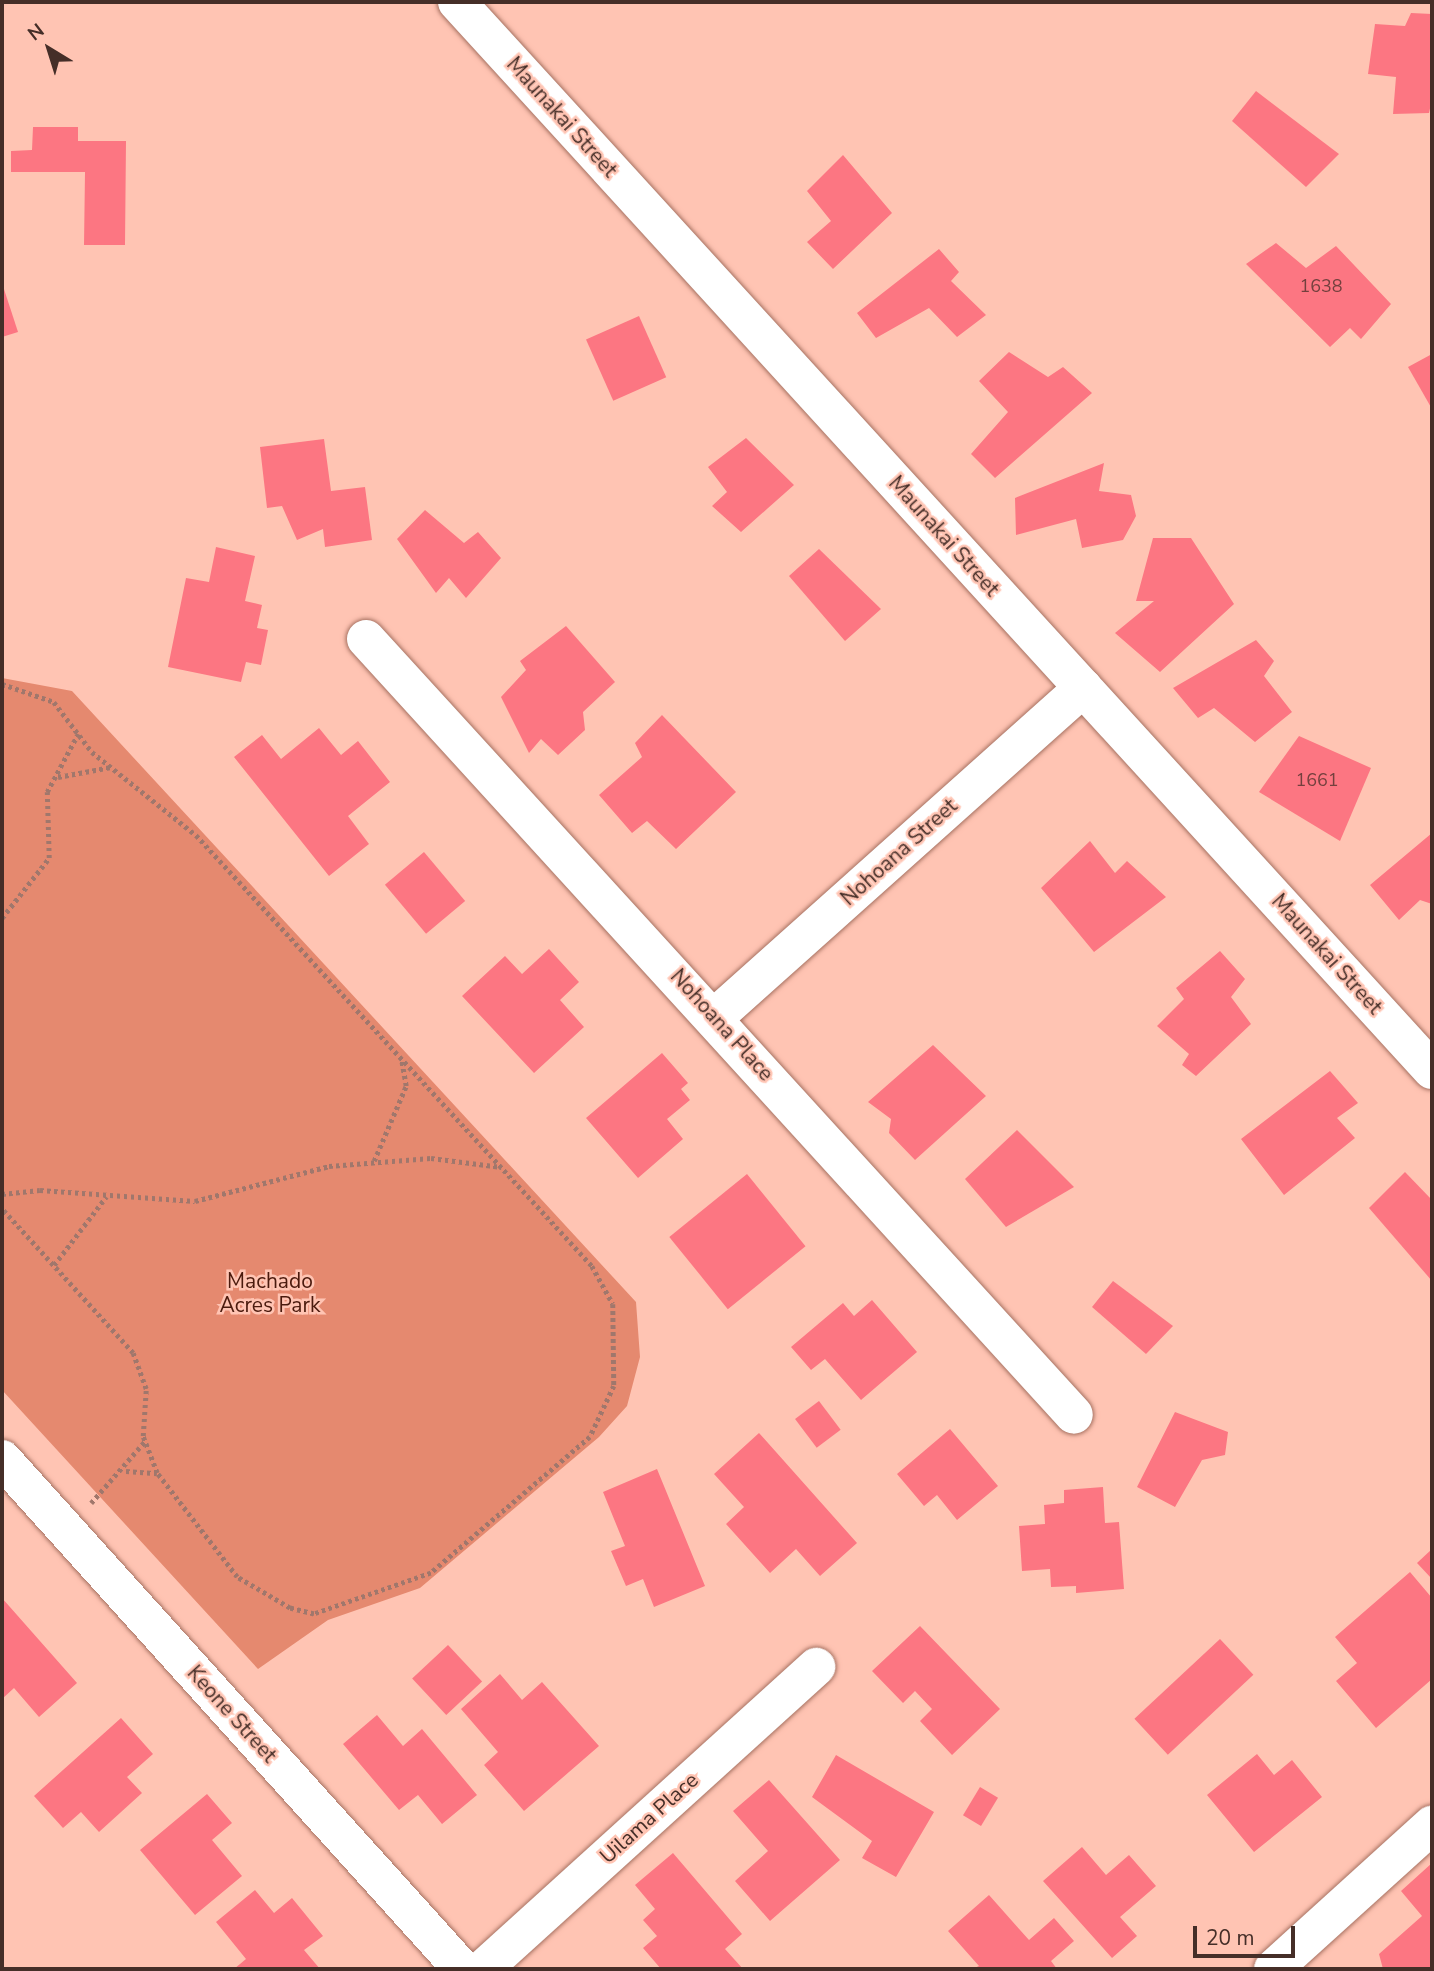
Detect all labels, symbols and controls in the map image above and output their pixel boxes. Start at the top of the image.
north arrow [14,14,84,84]
text: N [22,18,50,47]
street label: Maunakai Street [501,52,623,182]
house number: 1638 [1299,275,1343,297]
street label: Maunakai Street [883,471,1005,601]
house number: 1661 [1295,769,1339,791]
street label: Nohoana Street [836,793,962,911]
street label: Maunakai Street [1266,889,1388,1019]
street label: Nohoana Place [665,964,779,1086]
park label: Machado Acres Park [220,1268,320,1318]
street label: Keone Street [182,1660,282,1768]
street label: Uilama Place [595,1767,703,1869]
scale bar [1196,1912,1298,1956]
text: 20 m [1206,1924,1255,1952]

